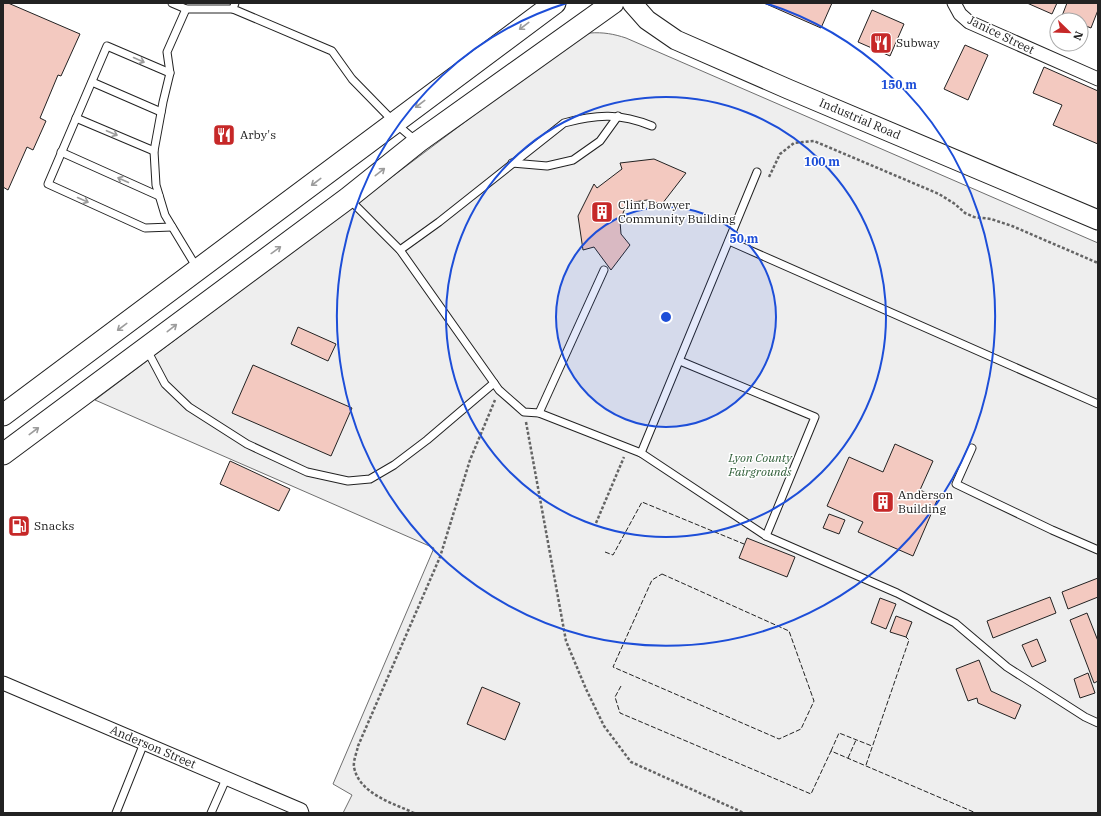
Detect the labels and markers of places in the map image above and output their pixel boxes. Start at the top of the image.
restaurant icon: Subway [868,30,894,56]
place label: Subway [896,35,940,50]
restaurant icon: Arby's [211,122,237,148]
place label: Arby's [240,127,276,142]
place label: Clint Bowyer Community Building [618,197,736,226]
building icon: Clint Bowyer Community Building [589,199,615,225]
centre of rings [659,310,673,324]
place label: Anderson Building [898,487,954,516]
building icon: Anderson Building [870,489,896,515]
fuel station icon: Snacks [6,513,32,539]
place label: Snacks [34,518,74,533]

